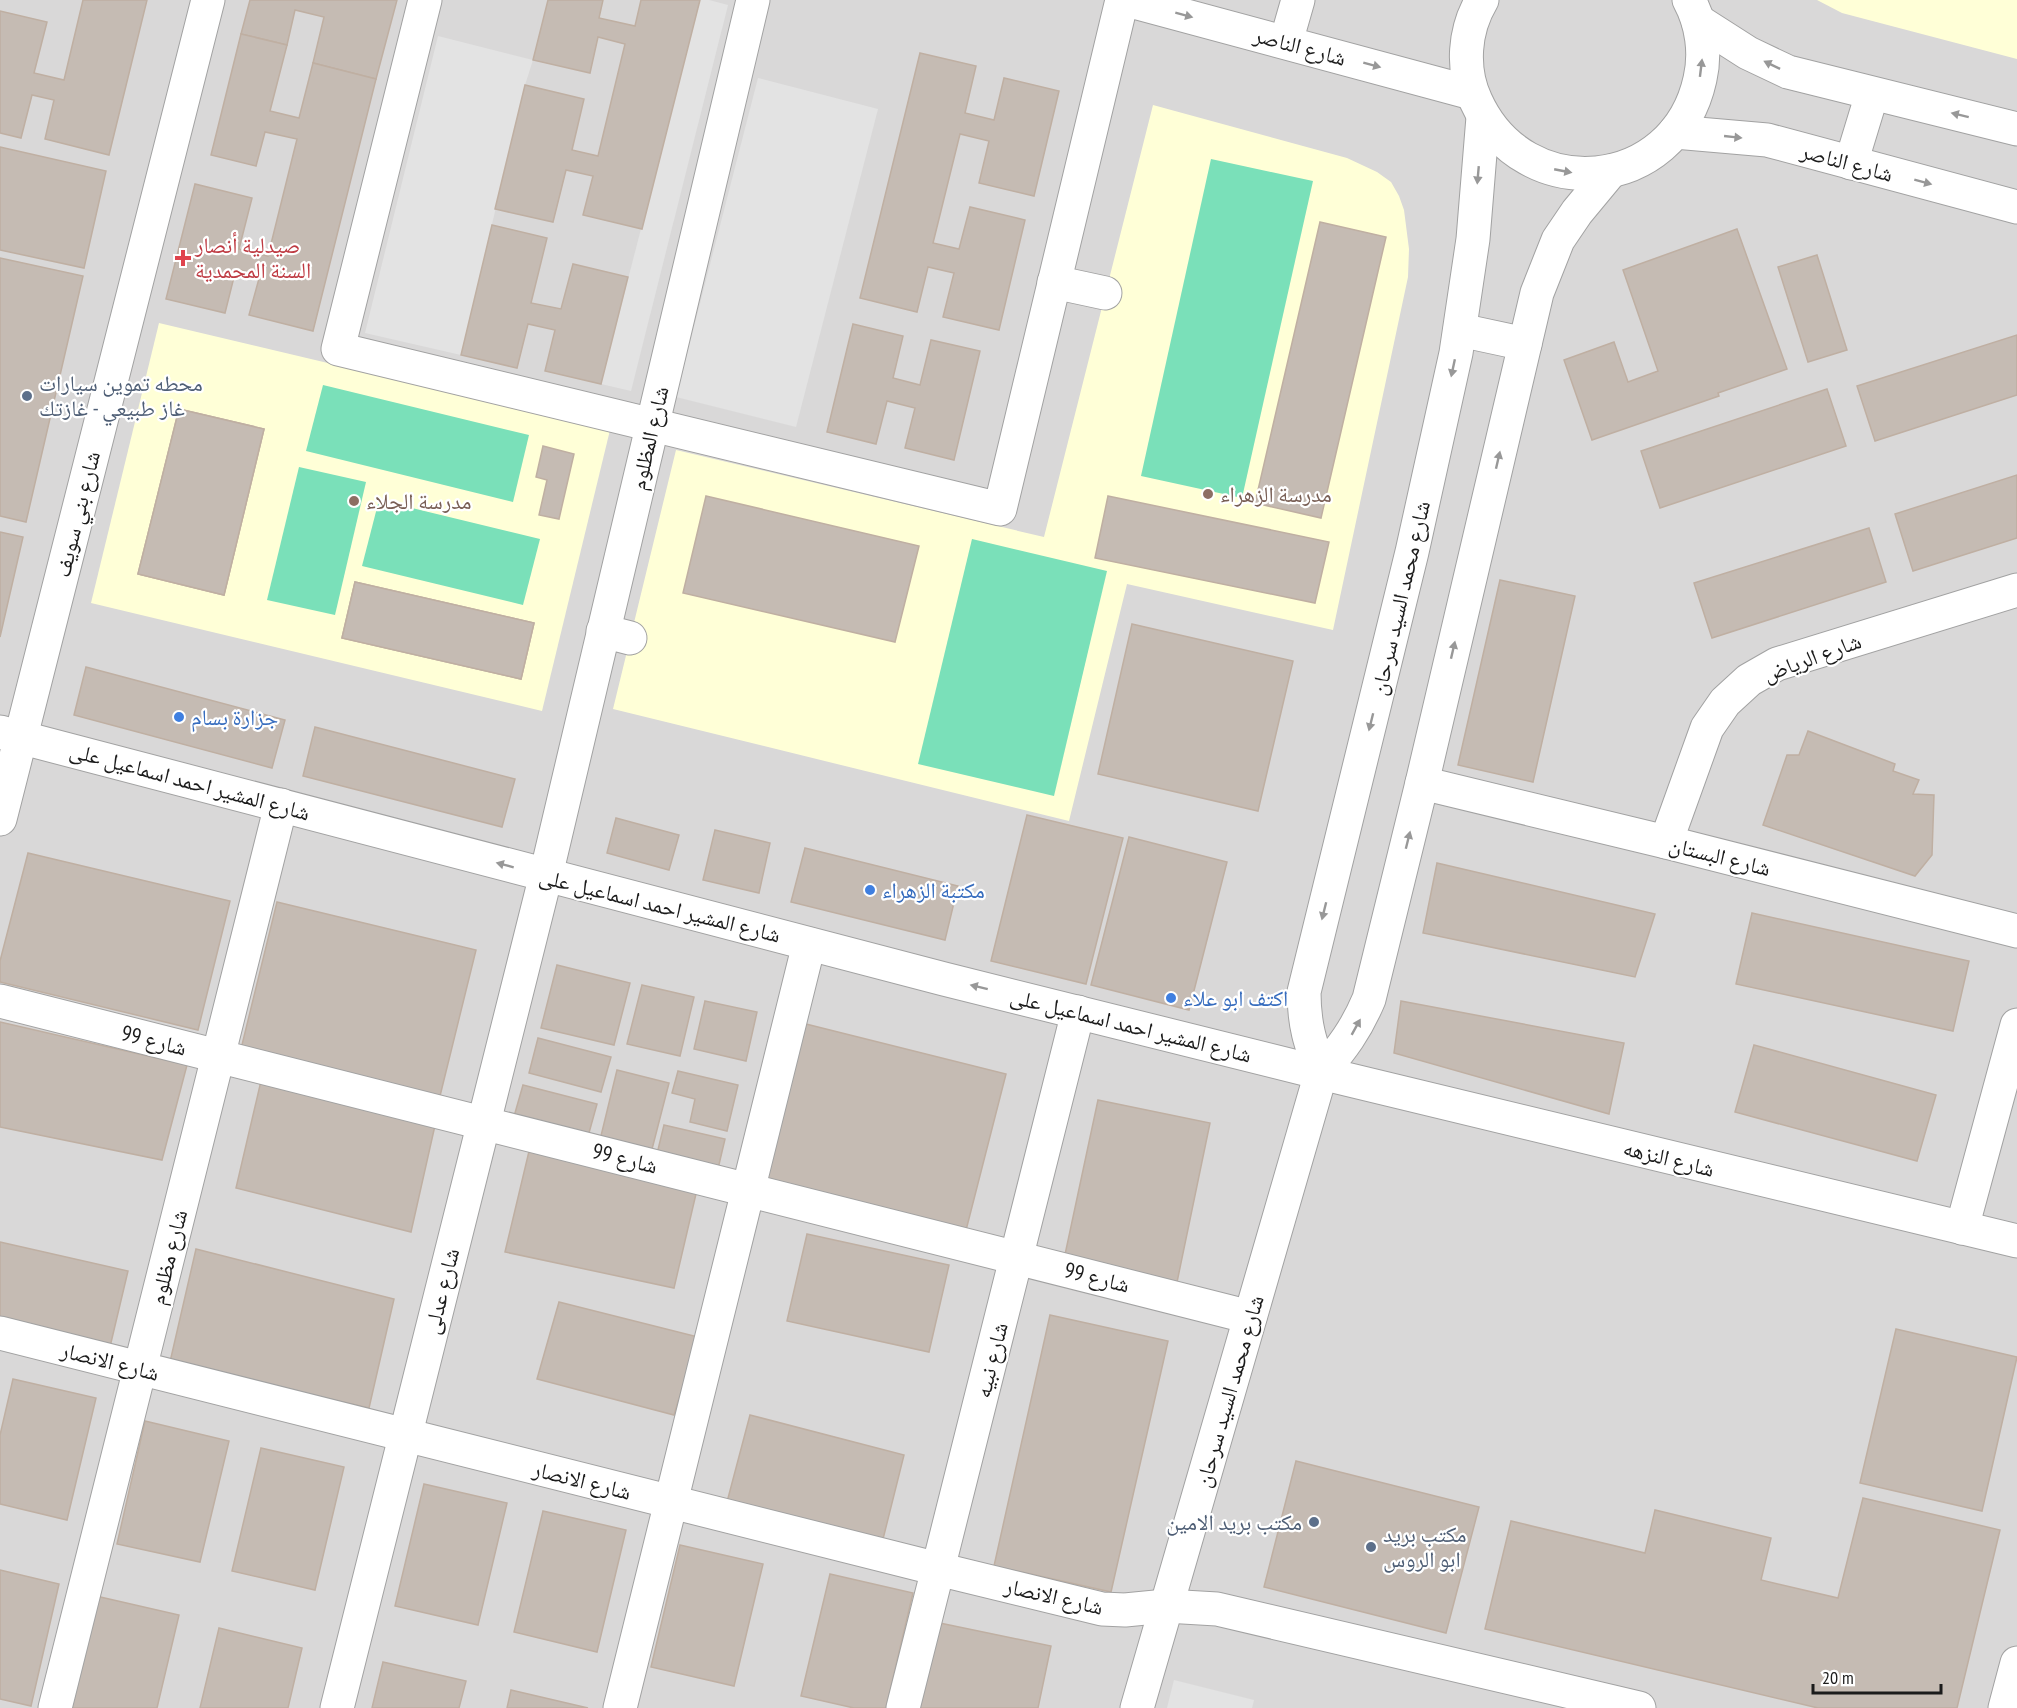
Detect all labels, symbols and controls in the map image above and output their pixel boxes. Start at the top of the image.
one-way arrow [1175,11,1193,20]
street label: شارع الناصر [1250,20,1349,72]
one-way arrow [1697,59,1706,78]
one-way arrow [1764,60,1781,69]
one-way arrow [1363,61,1381,71]
one-way arrow [1951,109,1969,119]
one-way arrow [1724,132,1743,141]
street label: شارع الناصر [1797,136,1896,188]
one-way arrow [1473,166,1483,185]
one-way arrow [1553,167,1572,176]
one-way arrow [1914,178,1932,187]
place label: صيدلية أنصار السنة المحمدية [194,231,311,284]
marker: صيدلية أنصار السنة المحمدية [176,251,190,265]
one-way arrow [1447,359,1457,377]
place label: محطه تموين سيارات غاز طبيعي - غازتك [39,369,203,426]
street label: شارع المظلوم [623,383,676,493]
marker: محطه تموين سيارات غاز طبيعي - غازتك [20,389,34,403]
street label: شارع بني سويف [48,448,110,581]
one-way arrow [1493,451,1503,469]
place label: مدرسة الزهراء [1220,480,1332,508]
place label: مدرسة الجلاء [366,487,472,515]
marker: مدرسة الزهراء [1201,487,1215,501]
marker: مدرسة الجلاء [347,494,361,508]
street label: شارع محمد السيد سرحان [1364,498,1436,698]
street label: شارع الرياض [1759,626,1865,688]
one-way arrow [1449,640,1458,659]
place label: جزارة بسام [191,703,278,732]
marker: جزارة بسام [172,710,186,724]
one-way arrow [1365,713,1375,731]
street label: شارع المشير احمد اسماعيل على [67,735,313,827]
one-way arrow [1403,830,1413,849]
street label: شارع البستان [1666,830,1774,882]
one-way arrow [496,859,515,869]
street label: شارع المشير احمد اسماعيل على [536,861,784,949]
place label: مكتبة الزهراء [882,876,985,904]
marker: مكتبة الزهراء [863,883,877,897]
one-way arrow [1319,902,1329,920]
street label: شارع المشير احمد اسماعيل على [1007,981,1255,1069]
one-way arrow [970,982,988,992]
place label: اكتف ابو علاء [1183,984,1288,1012]
marker: اكتف ابو علاء [1164,991,1178,1005]
street label: شارع 99 [118,1018,190,1062]
one-way arrow [1350,1019,1361,1035]
street label: شارع النزهه [1621,1133,1717,1183]
street label: شارع 99 [589,1136,661,1180]
street label: شارع مظلوم [143,1207,194,1308]
street label: شارع عدلى [417,1245,465,1337]
street label: شارع 99 [1061,1255,1133,1299]
street label: شارع محمد السيد سرحان [1188,1292,1270,1490]
street label: شارع نبيه [968,1319,1014,1401]
street label: شارع الانصار [57,1335,162,1387]
street label: شارع الانصار [529,1454,634,1506]
place label: مكتب بريد الامين [1166,1508,1302,1536]
marker: مكتب بريد الامين [1307,1515,1321,1529]
place label: مكتب بريد ابو الروس [1383,1520,1467,1573]
marker: مكتب بريد ابو الروس [1364,1540,1378,1554]
street label: شارع الانصار [1001,1571,1106,1621]
scale bar [1813,1657,1940,1695]
text: 20 m [1822,1666,1854,1689]

